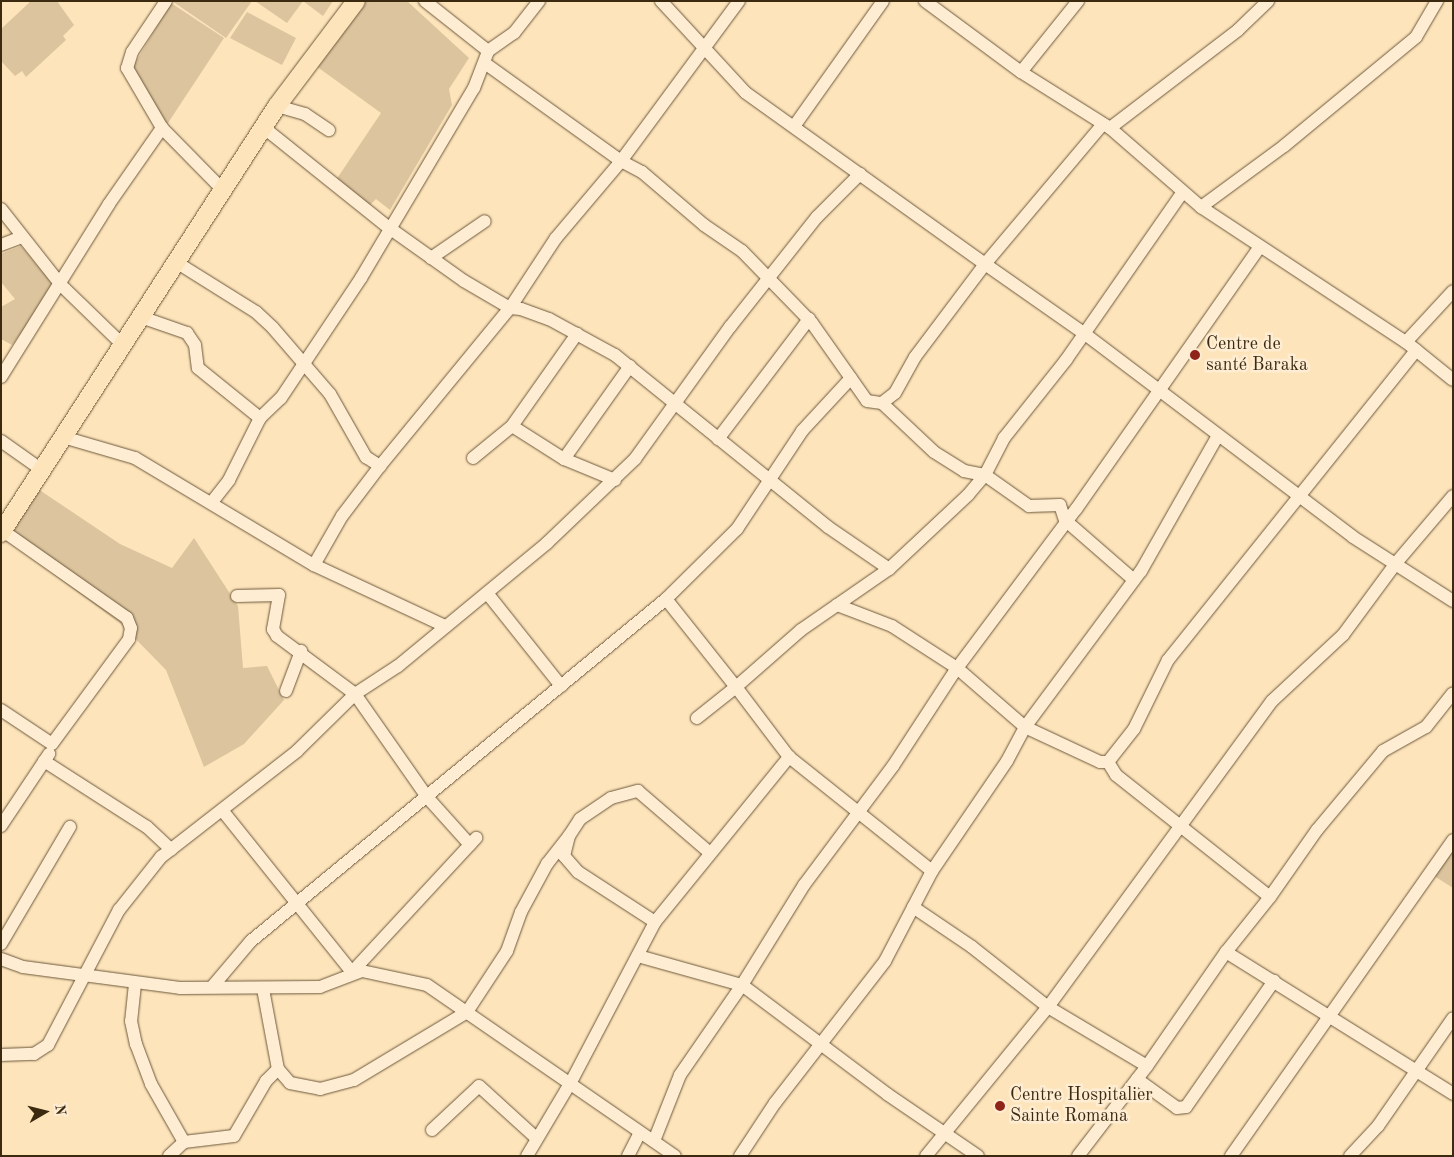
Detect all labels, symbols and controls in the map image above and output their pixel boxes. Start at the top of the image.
place label: Centre de santé Baraka [1206,334,1308,376]
marker: Centre de santé Baraka [1188,348,1202,362]
place label: Centre Hospitalier Sainte Romana [1010,1085,1153,1128]
north arrow [20,1087,70,1137]
marker: Centre Hospitalier Sainte Romana [994,1100,1006,1112]
text: N [52,1104,68,1116]

